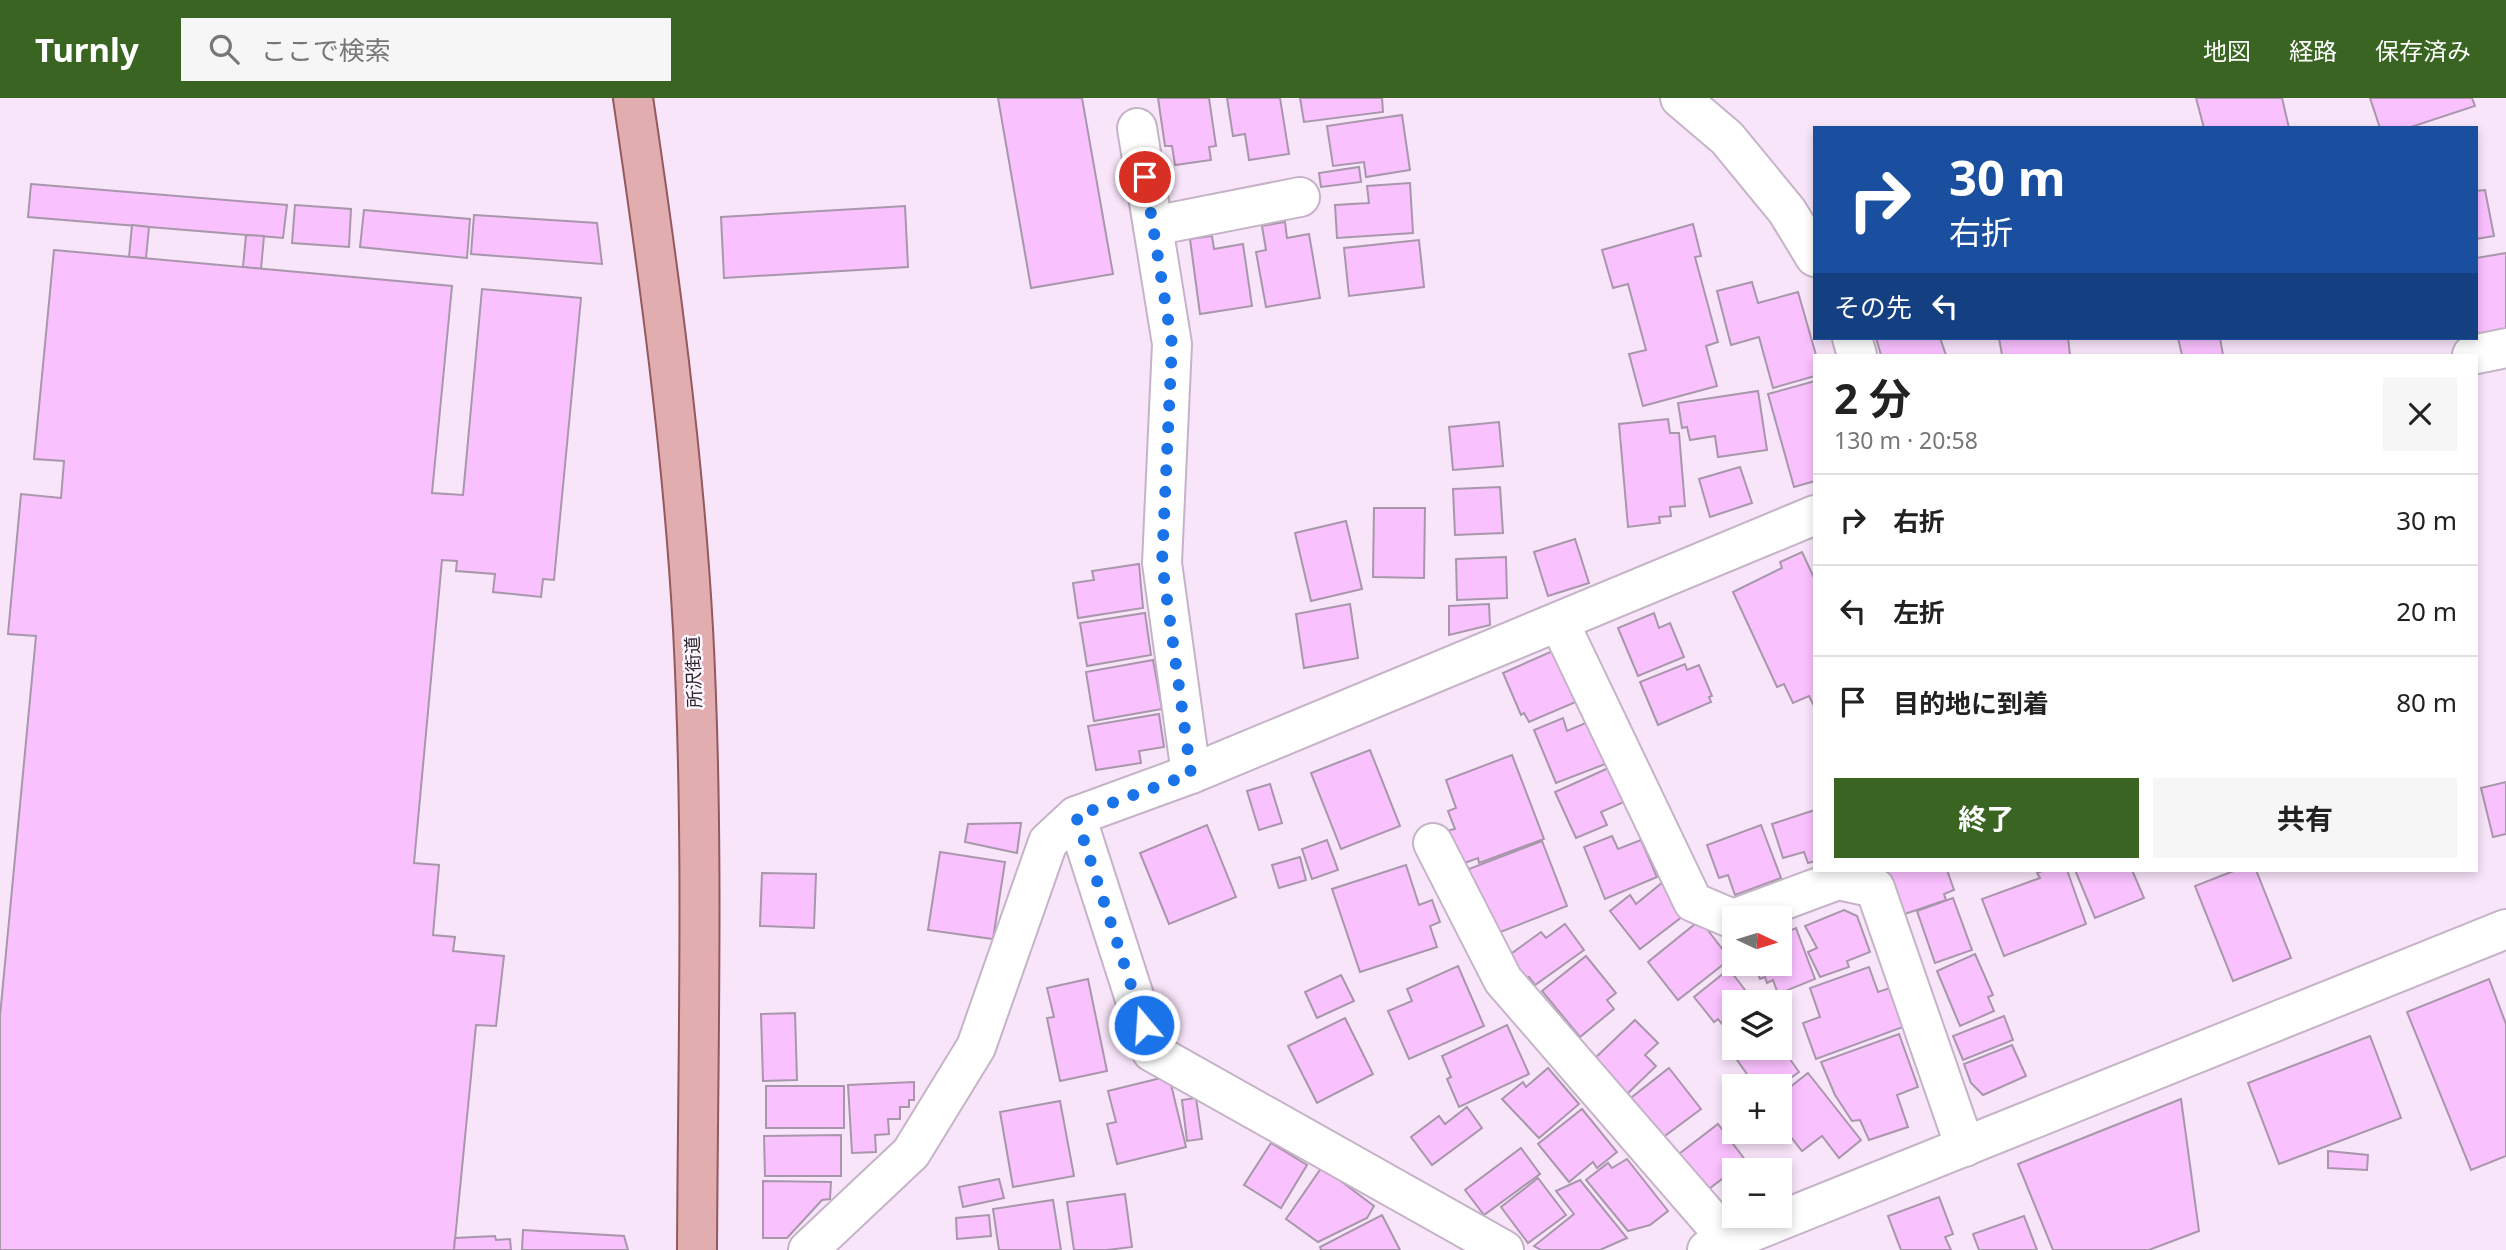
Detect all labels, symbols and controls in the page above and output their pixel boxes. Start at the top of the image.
search box [181,18,671,81]
text: Turnly [35,27,139,72]
icon: search [205,30,243,68]
text: ここで検索 [261,32,391,68]
text: 地図 [2203,34,2251,67]
text: 経路 [2289,34,2337,67]
text: 保存済み [2375,34,2471,67]
text: 30 m [1949,144,2066,210]
pin [1115,147,1175,207]
icon: right [1834,154,1925,245]
icon: arrive [1126,158,1164,196]
text: 右折 [1949,210,2013,253]
icon: left [1926,287,1964,325]
text: その先 [1834,289,1912,325]
text: 2 分 [1834,369,1911,426]
button: close [2383,377,2457,451]
text: 130 m · 20:58 [1834,424,1978,456]
icon: right [1834,501,1872,539]
text: 30 m [2396,502,2457,538]
text: 右折 [1893,503,1945,539]
icon: left [1834,592,1872,630]
text: 20 m [2396,593,2457,629]
text: 左折 [1893,594,1945,630]
street label: 所沢街道 [680,636,706,708]
icon: arrive [1834,683,1872,721]
text: 80 m [2396,684,2457,720]
text: 目的地に到着 [1893,685,2049,721]
button: 終了 [1834,778,2139,858]
button: 共有 [2153,778,2457,858]
north arrow [1722,906,1792,976]
map controls [1722,906,1792,1228]
position arrow [1107,988,1181,1062]
button: layers [1722,990,1792,1060]
button: + [1722,1074,1792,1144]
button: − [1722,1158,1792,1228]

